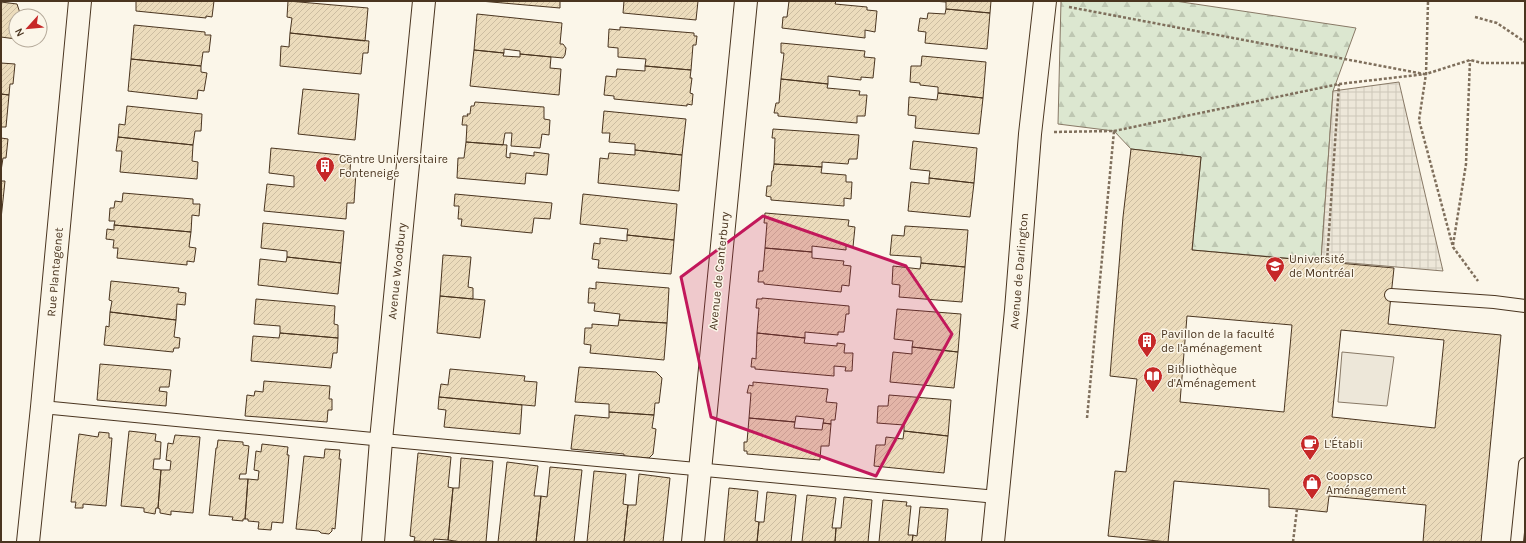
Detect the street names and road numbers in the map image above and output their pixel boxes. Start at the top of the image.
street label: Avenue de Canterbury [706,211,732,331]
street label: Avenue de Darlington [1007,212,1031,330]
street label: Avenue Woodbury [385,222,409,320]
street label: Rue Plantagenet [44,226,66,317]

